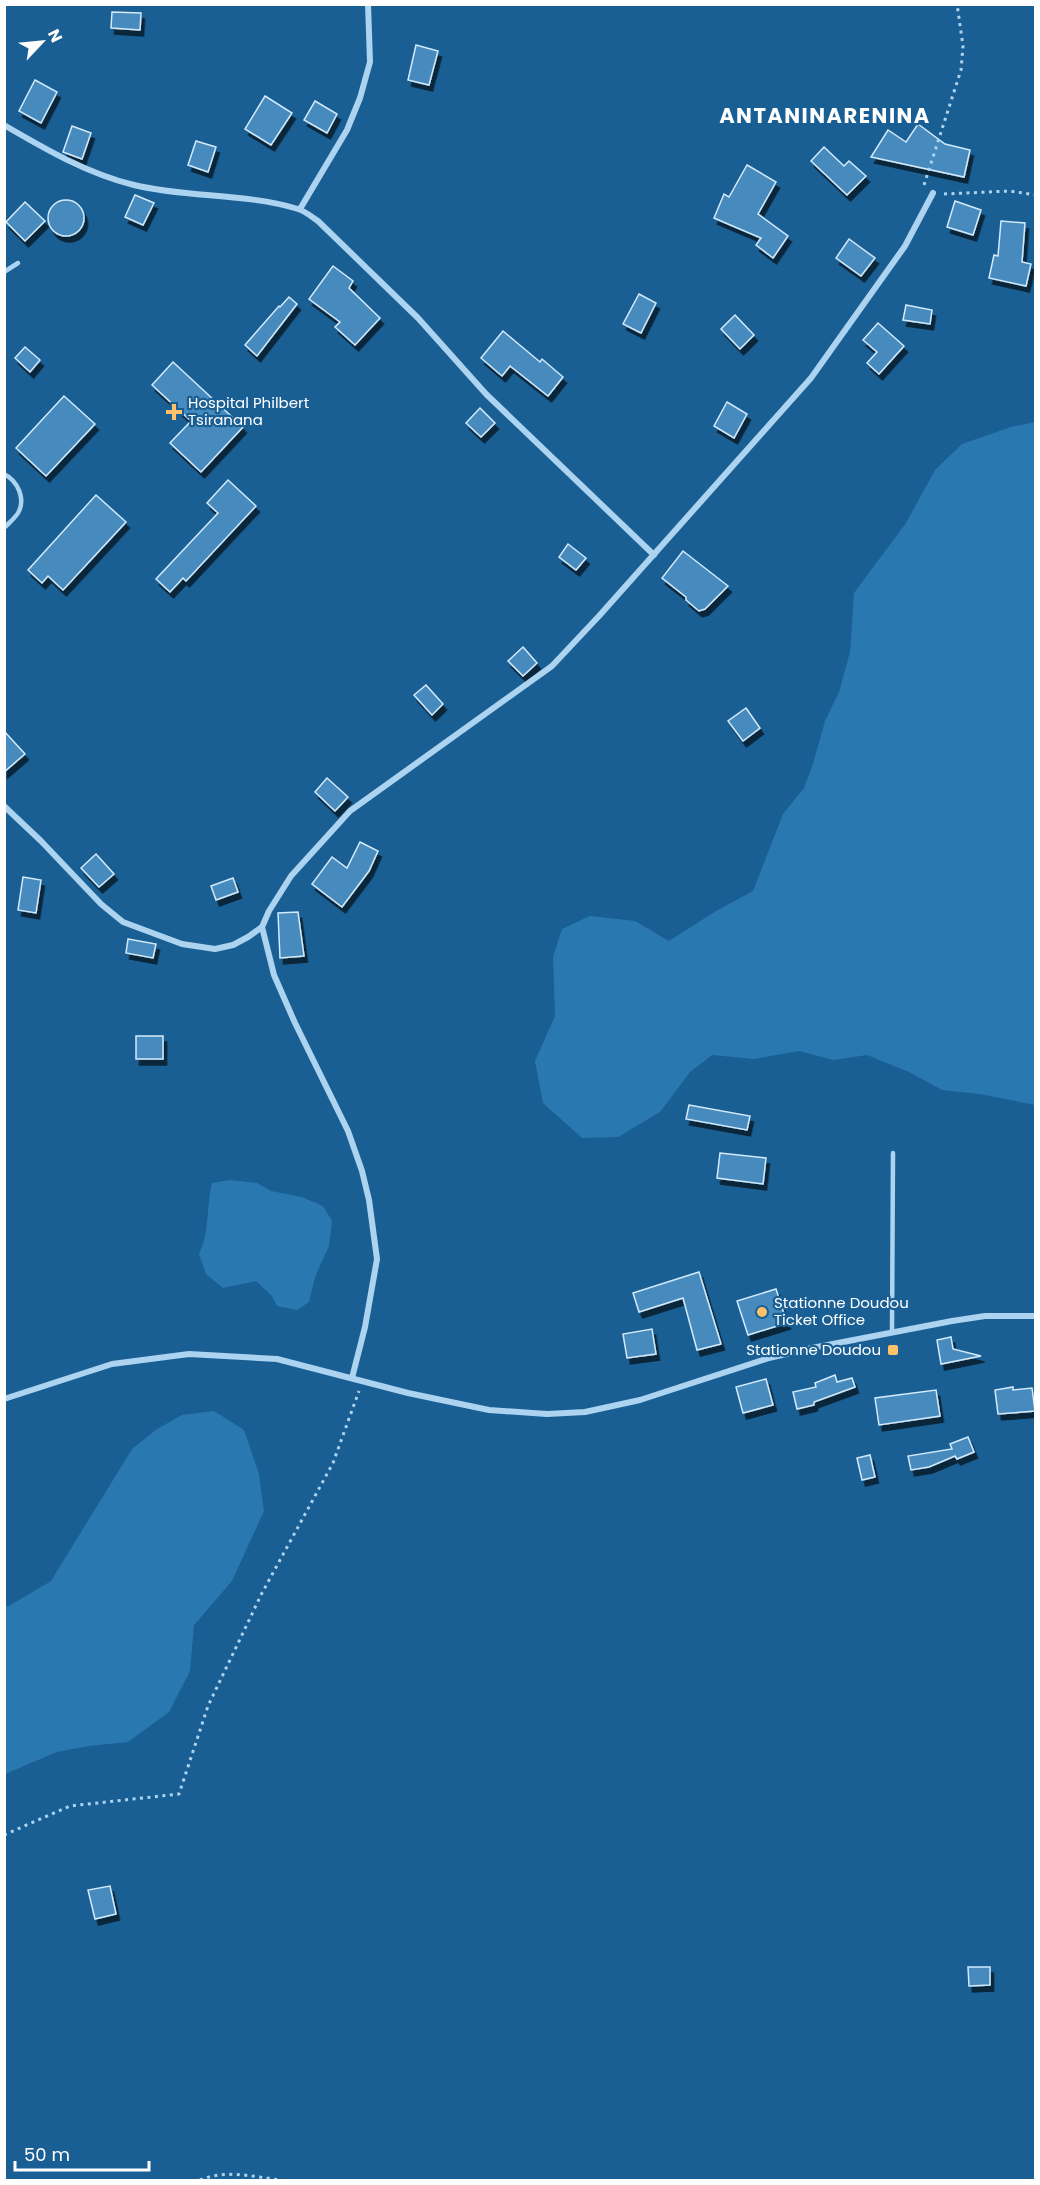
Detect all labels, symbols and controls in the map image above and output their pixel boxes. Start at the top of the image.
north arrow [12,12,72,72]
text: N [42,25,68,46]
district label: ANTANINARENINA [719,101,931,130]
place label: Hospital Philbert Tsiranana [188,392,309,430]
marker: Hospital Philbert Tsiranana [165,403,183,421]
place label: Stationne Doudou Ticket Office [774,1292,909,1330]
marker: Stationne Doudou Ticket Office [755,1305,769,1319]
place label: Stationne Doudou [746,1339,881,1360]
marker: Stationne Doudou [886,1343,900,1357]
scale bar [15,2134,148,2172]
text: 50 m [24,2142,70,2167]

